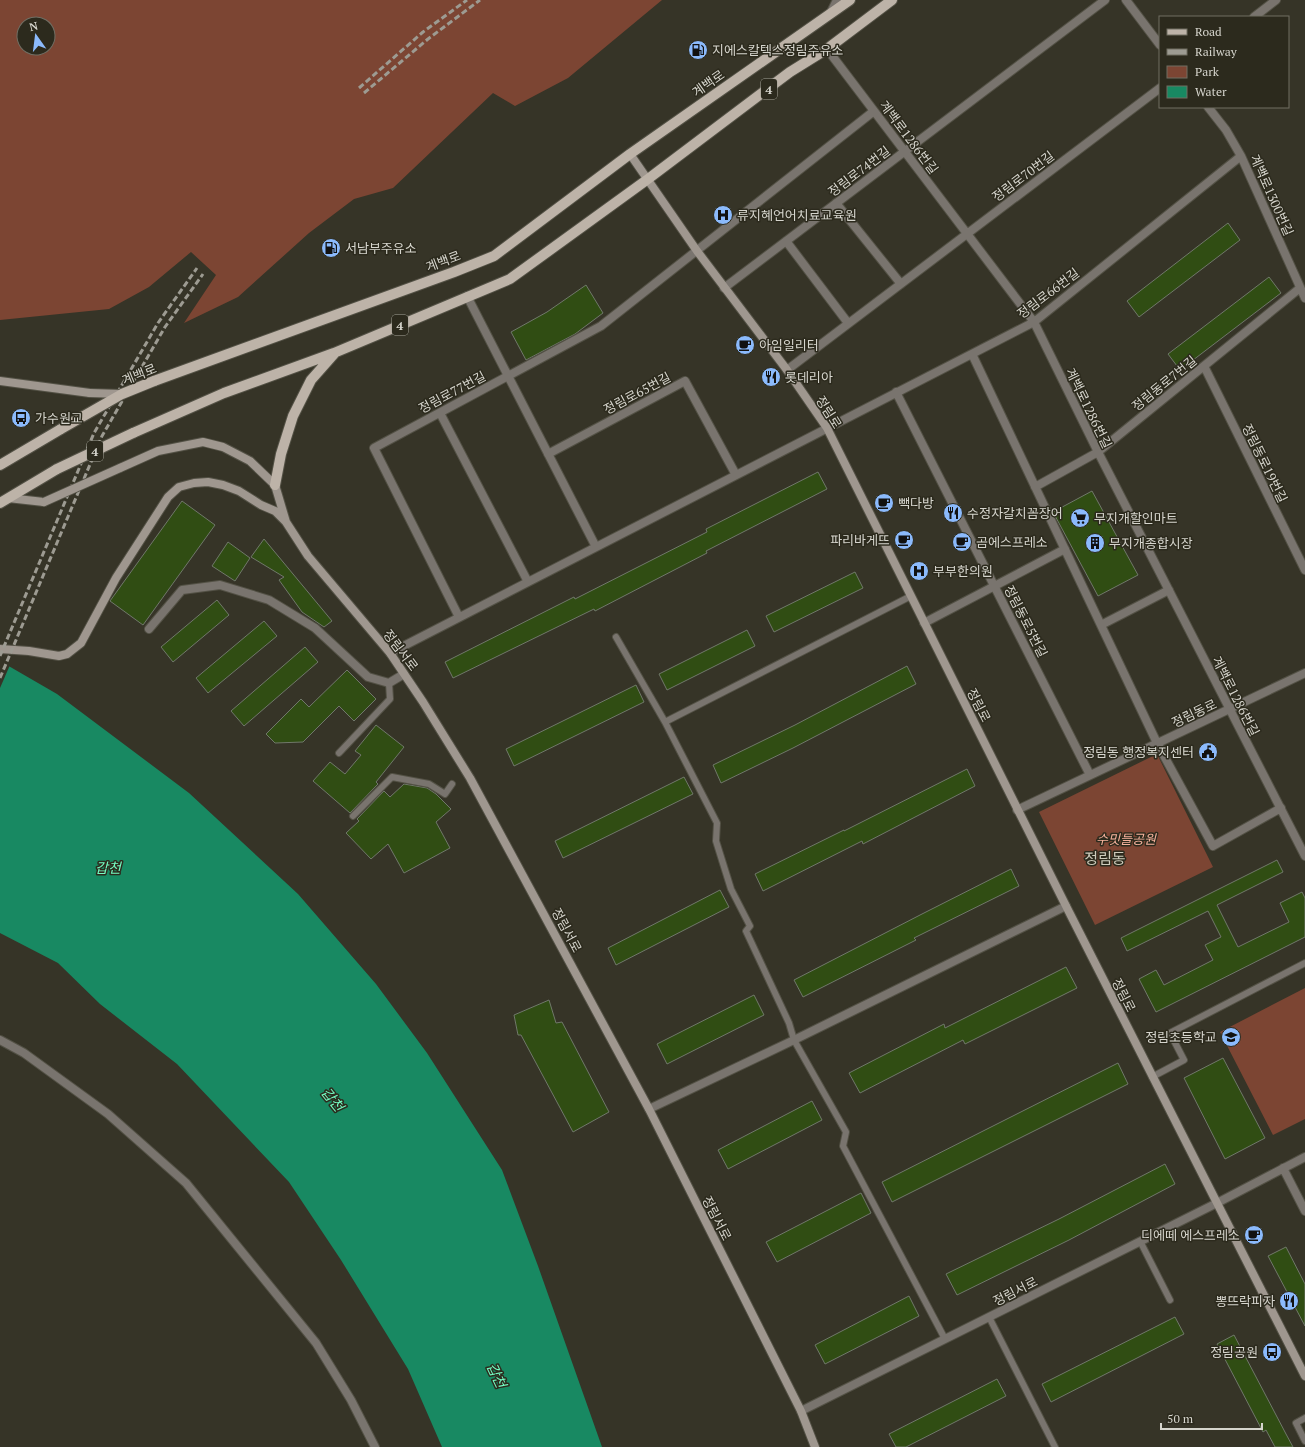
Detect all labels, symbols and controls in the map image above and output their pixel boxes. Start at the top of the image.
north arrow [16,16,56,56]
legend [1159,16,1289,108]
text: N [28,18,40,34]
text: Road [1195,24,1222,39]
fuel station icon: 지에스칼텍스정림주유소 [687,39,709,61]
place label: 지에스칼텍스정림주유소 [712,41,844,59]
text: Railway [1195,44,1238,59]
text: Park [1195,64,1220,79]
street label: 계백로 [688,65,728,101]
road number: 4 [761,79,777,99]
text: Water [1195,84,1227,99]
street label: 계백로1286번길 [875,97,943,177]
street label: 정림로74번길 [824,142,894,200]
street label: 정림로70번길 [988,147,1058,205]
street label: 계백로1300번길 [1246,151,1298,239]
hospital icon: 류지혜언어치료교육원 [712,204,734,226]
place label: 류지혜언어치료교육원 [737,206,857,224]
fuel station icon: 서남부주유소 [320,237,342,259]
place label: 서남부주유소 [345,239,417,257]
street label: 계백로 [423,246,463,276]
street label: 정림로66번길 [1013,264,1083,322]
road number: 4 [392,315,408,335]
cafe icon: 아임일리터 [734,334,756,356]
place label: 아임일리터 [759,336,819,354]
street label: 정림동로7번길 [1128,351,1200,415]
street label: 계백로 [119,359,159,389]
street label: 계백로1286번길 [1062,365,1116,451]
restaurant icon: 롯데리아 [760,366,782,388]
street label: 정림로77번길 [415,367,489,417]
street label: 정림로65번길 [600,368,674,418]
place label: 롯데리아 [785,368,833,386]
street label: 정림로 [812,392,846,432]
bus stop icon: 가수원교 [10,407,32,429]
place label: 가수원교 [35,409,83,427]
street label: 정림동로19번길 [1238,421,1292,505]
road number: 4 [87,441,103,461]
cafe icon: 빽다방 [873,492,895,514]
place label: 빽다방 [898,494,934,512]
restaurant icon: 수정자갈치꼼장어 [942,502,964,524]
place label: 수정자갈치꼼장어 [967,504,1063,522]
supermarket icon: 무지개할인마트 [1069,507,1091,529]
place label: 무지개할인마트 [1094,509,1178,527]
cafe icon: 파리바게뜨 [893,529,915,551]
place label: 파리바게뜨 [830,531,890,549]
cafe icon: 곰에스프레소 [951,531,973,553]
building icon: 무지개종합시장 [1084,532,1106,554]
place label: 곰에스프레소 [976,533,1048,551]
place label: 무지개종합시장 [1109,534,1193,552]
hospital icon: 부부한의원 [908,560,930,582]
place label: 부부한의원 [933,562,993,580]
street label: 정림동로5번길 [1000,582,1052,660]
street label: 정림서로 [379,625,423,675]
street label: 계백로1286번길 [1208,653,1264,739]
street label: 정림로 [963,685,995,725]
street label: 정림동로 [1169,695,1220,731]
public building icon: 정림동 행정복지센터 [1197,741,1219,763]
place label: 정림동 행정복지센터 [1083,743,1194,761]
park label: 수밋들공원 [1096,830,1157,848]
district label: 정림동 [1084,848,1126,868]
water label: 갑천 [95,858,122,877]
street label: 정림서로 [548,905,586,955]
street label: 정림로 [1108,975,1140,1015]
school or university icon: 정림초등학교 [1220,1026,1242,1048]
place label: 정림초등학교 [1145,1028,1217,1046]
water label: 갑천 [318,1083,349,1116]
street label: 정림서로 [698,1193,736,1243]
cafe icon: 디에떼 에스프레소 [1243,1224,1265,1246]
place label: 디에떼 에스프레소 [1141,1226,1240,1244]
street label: 정림서로 [990,1272,1040,1310]
restaurant icon: 뽕뜨락피자 [1278,1290,1300,1312]
place label: 뽕뜨락피자 [1215,1292,1275,1310]
bus stop icon: 정림공원 [1261,1341,1283,1363]
place label: 정림공원 [1210,1343,1258,1361]
water label: 갑천 [483,1359,512,1392]
scale bar [1161,1405,1262,1431]
text: 50 m [1167,1411,1194,1426]

